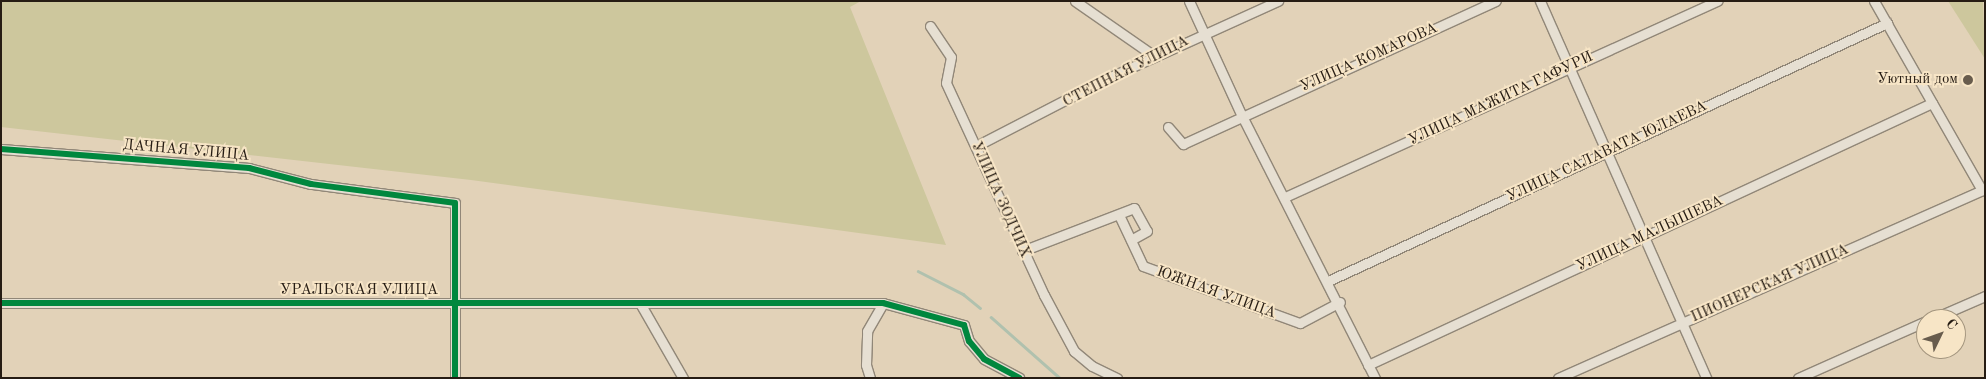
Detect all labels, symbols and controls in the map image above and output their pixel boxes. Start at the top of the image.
street label: УЛИЦА КОМАРОВА [1298,20,1440,96]
street label: СТЕПНАЯ УЛИЦА [1060,33,1192,111]
street label: УЛИЦА МАЖИТА ГАФУРИ [1406,48,1596,150]
place label: Уютный дом [1877,71,1958,89]
marker: Уютный дом [1962,74,1974,86]
street label: УЛИЦА САЛАВАТА ЮЛАЕВА [1504,98,1710,206]
street label: ДАЧНАЯ УЛИЦА [122,136,250,166]
street label: УЛИЦА ЗОДЧИХ [966,139,1034,261]
street label: УЛИЦА МАЛЫШЕВА [1574,192,1726,276]
street label: ПИОНЕРСКАЯ УЛИЦА [1688,241,1852,327]
street label: ЮЖНАЯ УЛИЦА [1154,263,1278,323]
street label: УРАЛЬСКАЯ УЛИЦА [280,282,438,300]
north arrow [1916,309,1966,359]
text: С [1943,317,1960,333]

